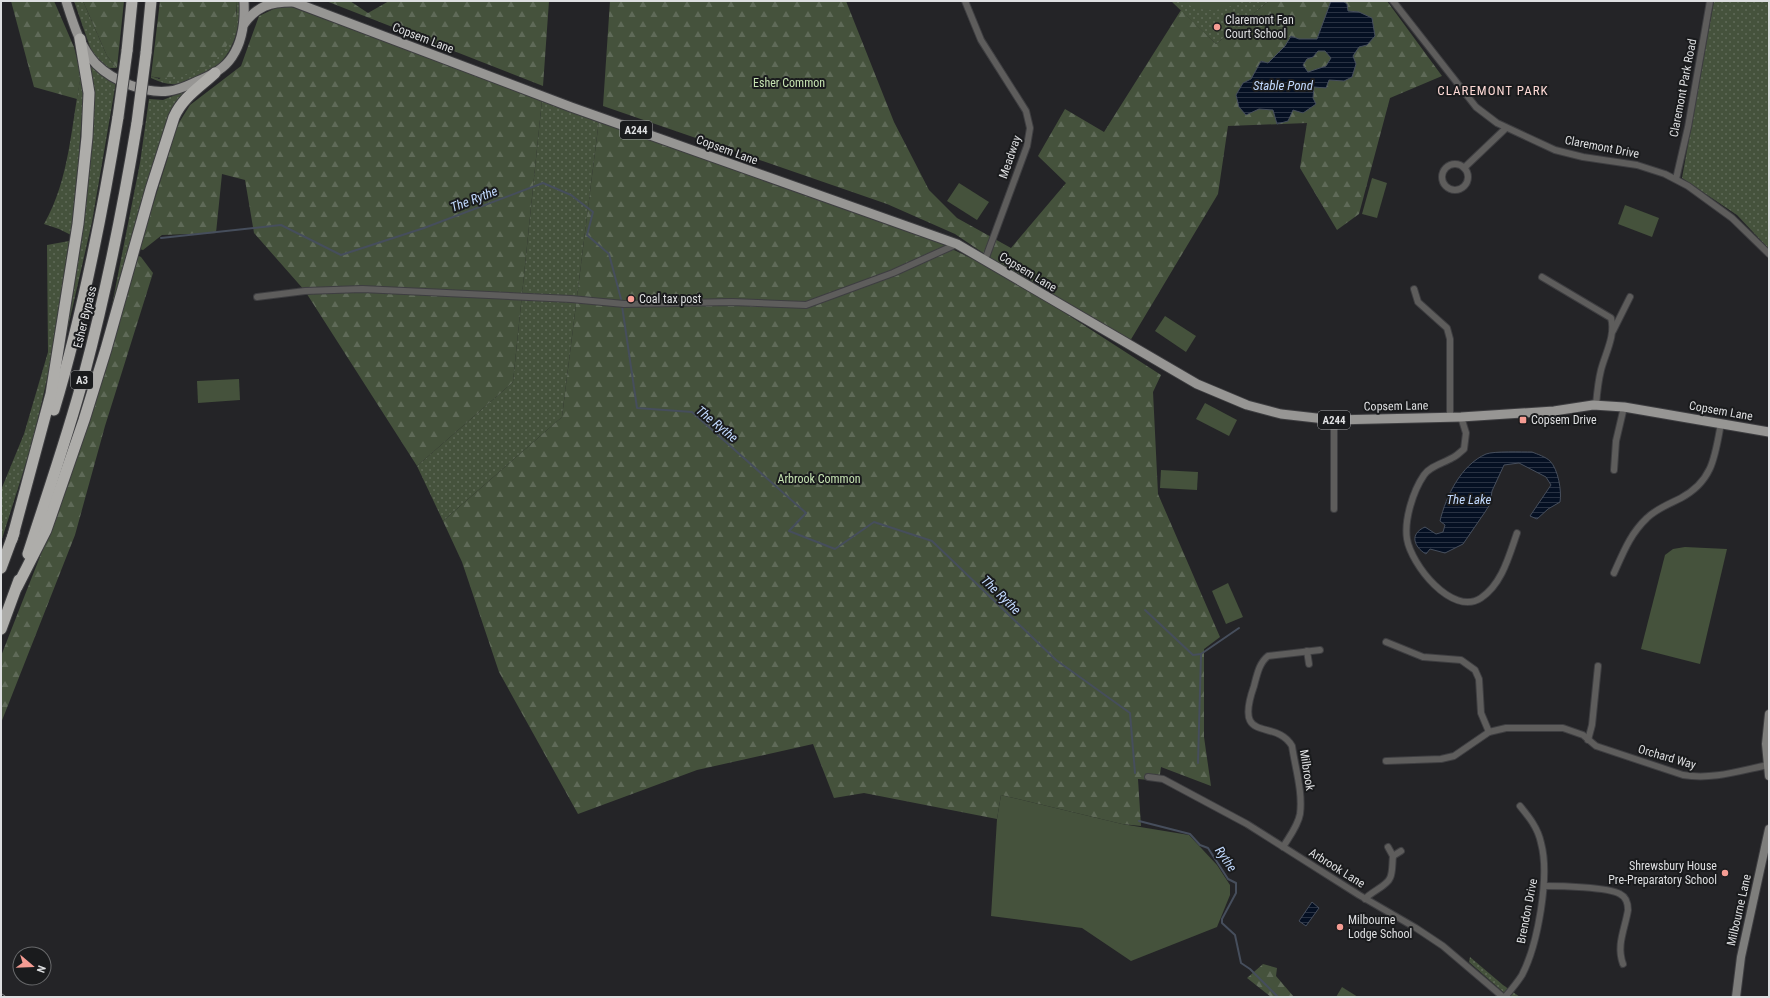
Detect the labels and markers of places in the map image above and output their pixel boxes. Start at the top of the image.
place label: Claremont Fan Court School [1225,13,1294,41]
marker: Claremont Fan Court School [1212,22,1222,32]
place label: Coal tax post [639,292,702,306]
marker: Coal tax post [626,294,636,304]
place label: Copsem Drive [1531,413,1597,427]
marker: Copsem Drive [1518,415,1528,425]
place label: Shrewsbury House Pre-Preparatory School [1608,859,1717,887]
marker: Shrewsbury House Pre-Preparatory School [1720,868,1730,878]
place label: Milbourne Lodge School [1348,913,1412,941]
marker: Milbourne Lodge School [1335,922,1345,932]

